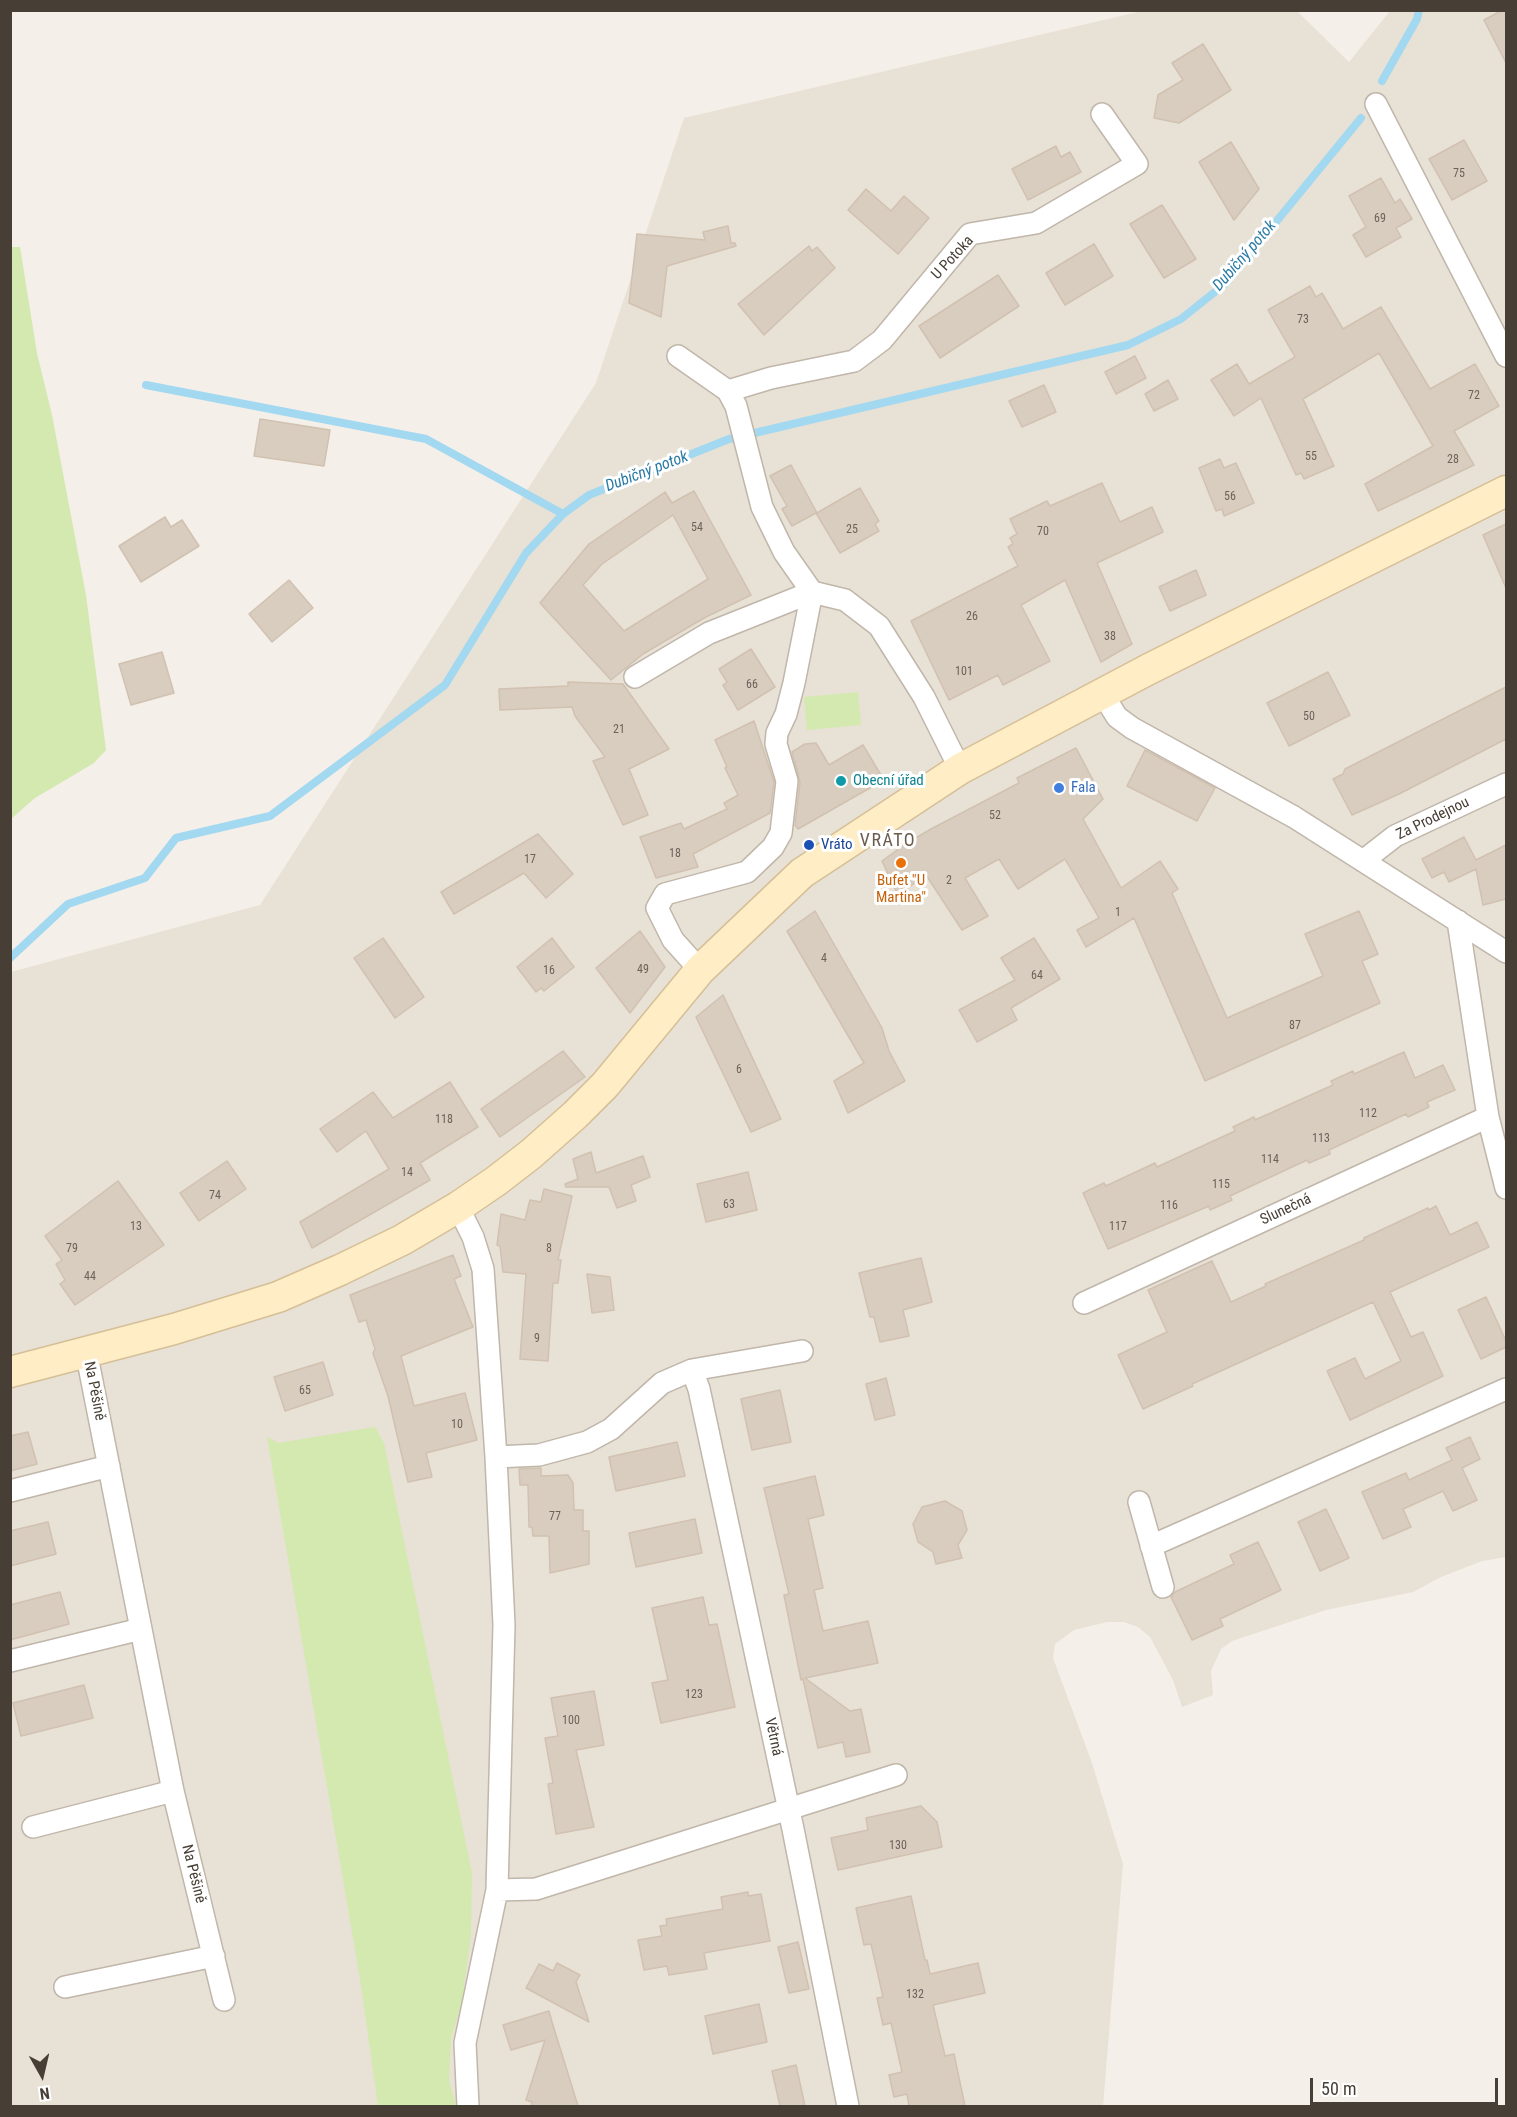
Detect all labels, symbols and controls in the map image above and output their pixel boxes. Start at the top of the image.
house number: 75 [1453,167,1465,181]
house number: 69 [1374,212,1386,226]
water label: Dubičný potok [1209,217,1281,295]
street label: U Potoka [928,232,978,284]
house number: 73 [1297,313,1309,327]
house number: 72 [1468,389,1480,403]
water label: Dubičný potok [603,447,691,497]
house number: 55 [1305,450,1317,464]
house number: 28 [1447,453,1459,467]
house number: 56 [1224,490,1236,504]
house number: 54 [691,521,703,535]
house number: 25 [846,523,858,537]
house number: 70 [1037,525,1049,539]
house number: 26 [966,610,978,624]
house number: 38 [1104,630,1116,644]
house number: 101 [955,665,973,679]
house number: 66 [746,678,758,692]
house number: 50 [1303,710,1315,724]
house number: 21 [613,723,625,737]
place label: Obecní úřad [853,772,924,790]
marker: Obecní úřad [834,774,848,788]
place label: Fala [1071,779,1096,797]
marker: Fala [1052,781,1066,795]
street label: Za Prodejnou [1394,794,1472,844]
house number: 52 [989,809,1001,823]
district label: VRÁTO [860,830,916,852]
place label: Vráto [821,836,852,854]
marker: Vráto [802,838,816,852]
house number: 18 [669,847,681,861]
house number: 17 [524,853,536,867]
marker: Bufet "U Martina" [894,856,908,870]
place label: Bufet "U Martina" [876,872,926,907]
house number: 2 [946,874,952,888]
house number: 1 [1115,906,1121,920]
house number: 4 [821,952,827,966]
house number: 49 [637,963,649,977]
house number: 16 [543,964,555,978]
house number: 64 [1031,969,1043,983]
house number: 87 [1289,1019,1301,1033]
house number: 6 [736,1063,742,1077]
house number: 112 [1359,1107,1377,1121]
house number: 118 [435,1113,453,1127]
house number: 113 [1312,1132,1330,1146]
house number: 114 [1261,1153,1279,1167]
house number: 14 [401,1166,413,1180]
house number: 115 [1212,1178,1230,1192]
house number: 74 [209,1189,221,1203]
street label: Slunečná [1258,1190,1314,1230]
house number: 63 [723,1198,735,1212]
house number: 116 [1160,1199,1178,1213]
house number: 13 [130,1220,142,1234]
house number: 117 [1109,1220,1127,1234]
house number: 79 [66,1242,78,1256]
house number: 8 [546,1242,552,1256]
house number: 44 [84,1270,96,1284]
house number: 9 [534,1332,540,1346]
street label: Na Pěšině [79,1360,109,1422]
house number: 65 [299,1384,311,1398]
house number: 10 [451,1418,463,1432]
house number: 77 [549,1510,561,1524]
house number: 123 [685,1688,703,1702]
house number: 100 [562,1714,580,1728]
street label: Větrná [760,1716,786,1758]
house number: 130 [889,1839,907,1853]
street label: Na Pěšině [177,1843,209,1905]
house number: 132 [906,1988,924,2002]
north arrow [12,2045,72,2105]
scale bar [1313,2066,1500,2104]
text: 50 m [1321,2078,1356,2099]
text: N [38,2083,51,2103]

